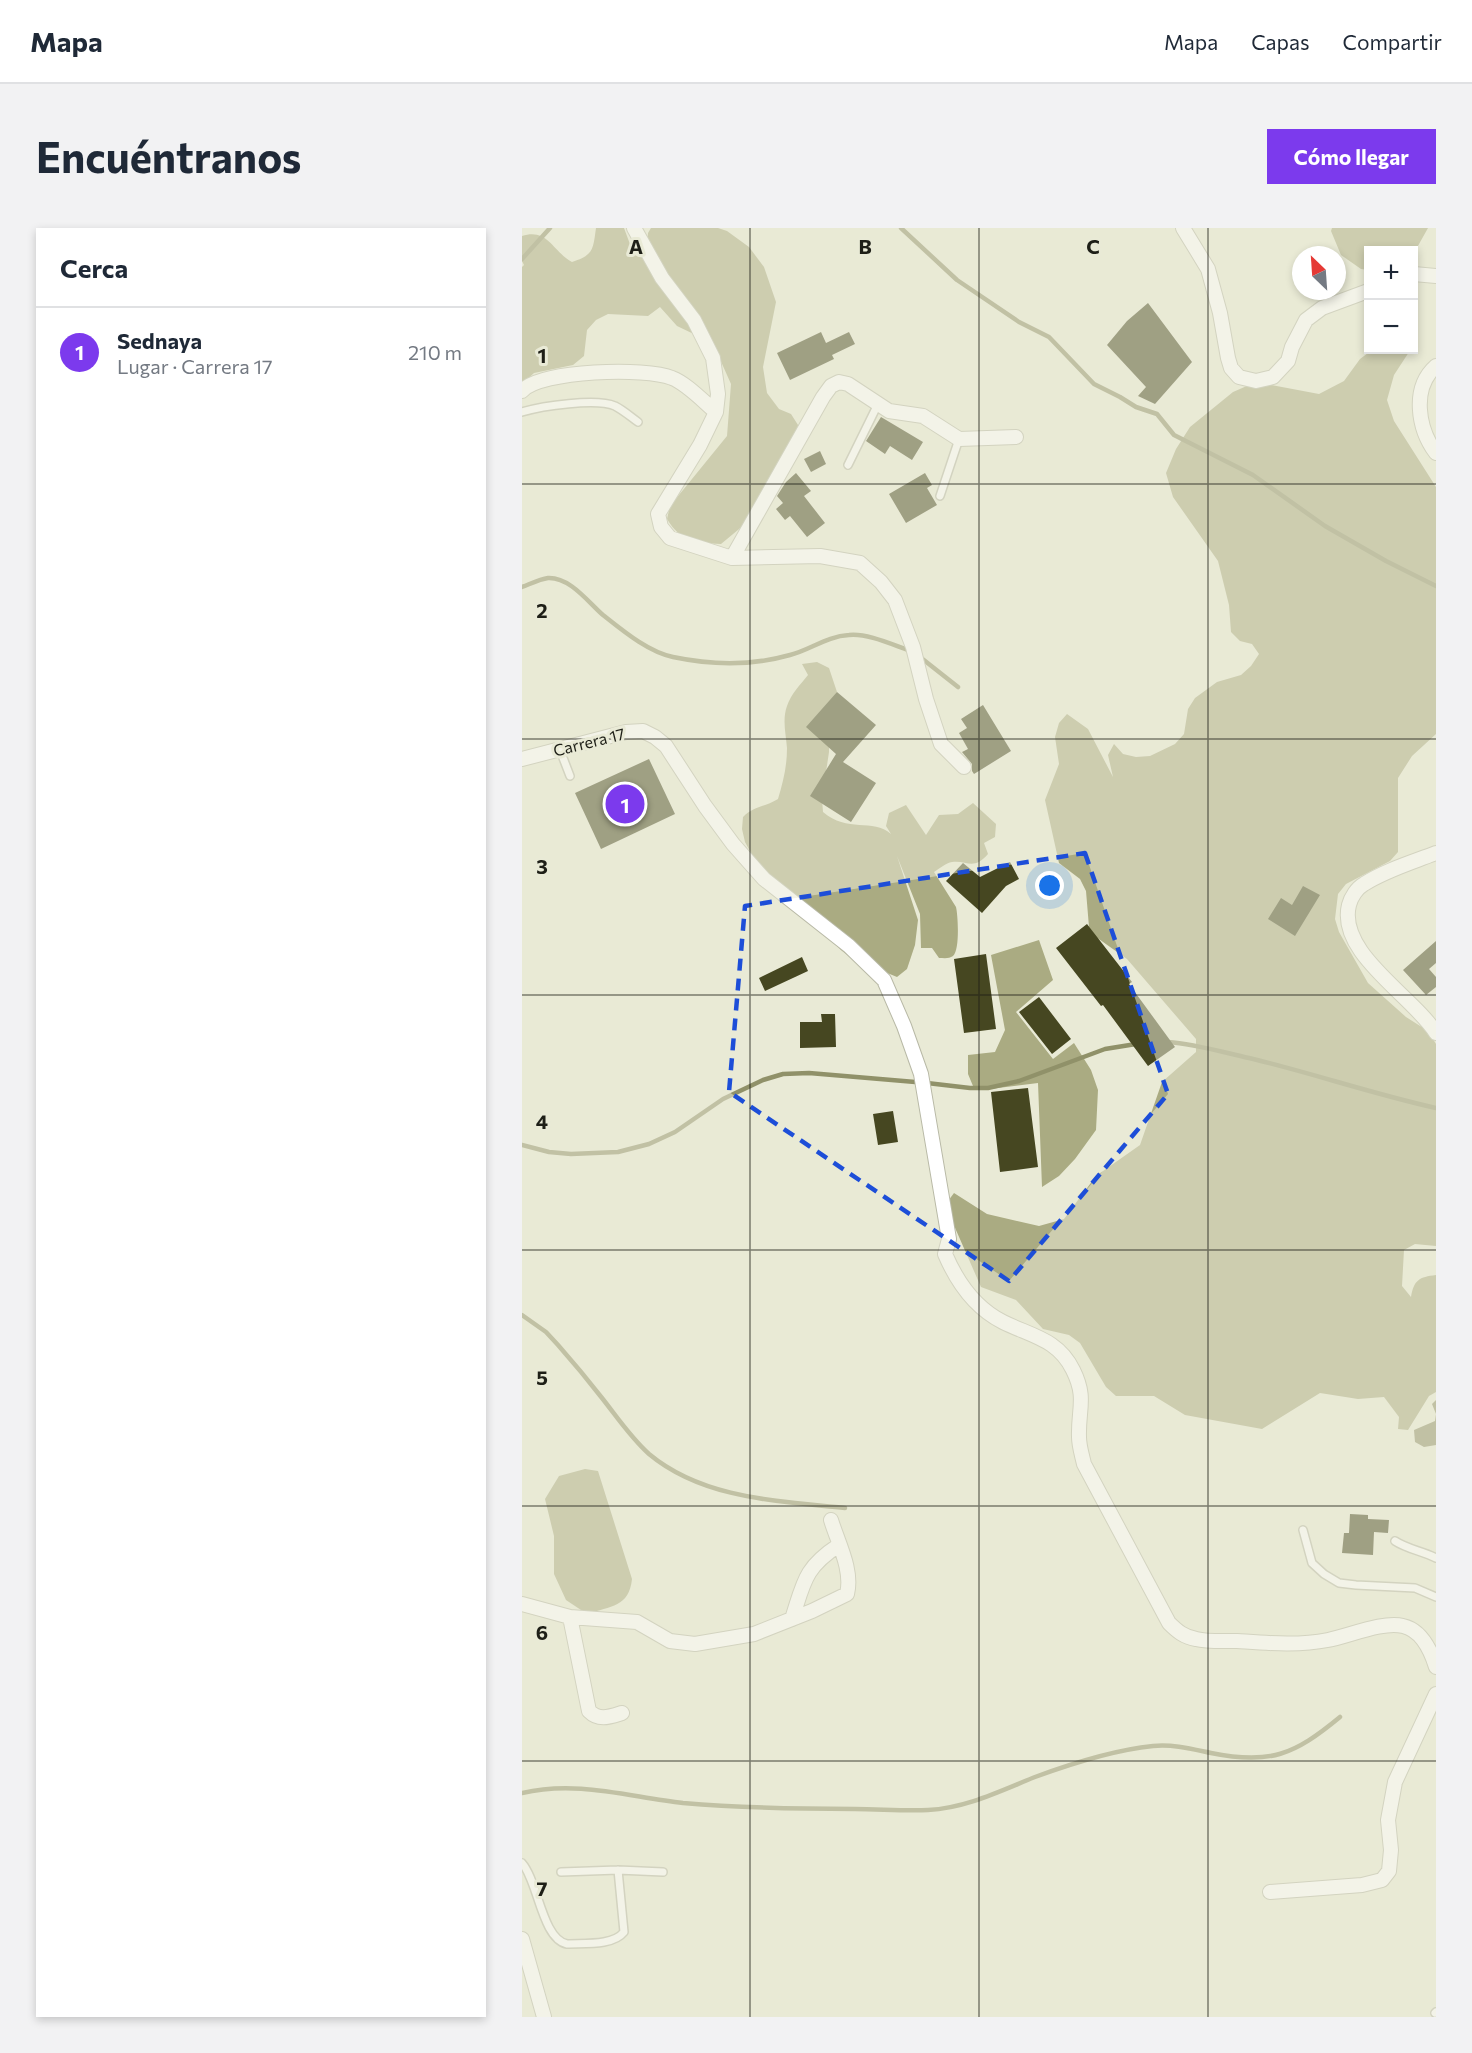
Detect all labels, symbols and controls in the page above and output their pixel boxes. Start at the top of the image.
text: Mapa [30,24,103,58]
text: Mapa [1164,29,1218,54]
text: Capas [1251,29,1310,54]
text: Compartir [1343,29,1442,54]
button: Cómo llegar [1267,129,1436,184]
text: Encuéntranos [36,130,301,182]
text: A [629,234,643,258]
text: B [858,234,872,258]
text: C [1086,234,1100,258]
north arrow [1292,246,1346,300]
map controls [1364,246,1418,354]
button: + [1364,246,1418,300]
text: Cerca [60,252,128,283]
button: − [1364,300,1418,354]
text: Sednaya [117,327,202,354]
text: 1 [75,340,84,364]
text: 210 m [408,340,462,364]
text: 1 [537,343,547,367]
text: Lugar · Carrera 17 [117,354,273,378]
text: 2 [536,598,548,622]
street label: Carrera 17 [551,723,627,760]
pin: 1 [606,782,644,826]
text: 3 [536,854,548,878]
your location [1035,871,1064,900]
text: 4 [536,1109,548,1133]
text: 5 [536,1365,548,1389]
text: 6 [536,1620,548,1644]
text: 7 [537,1876,548,1900]

